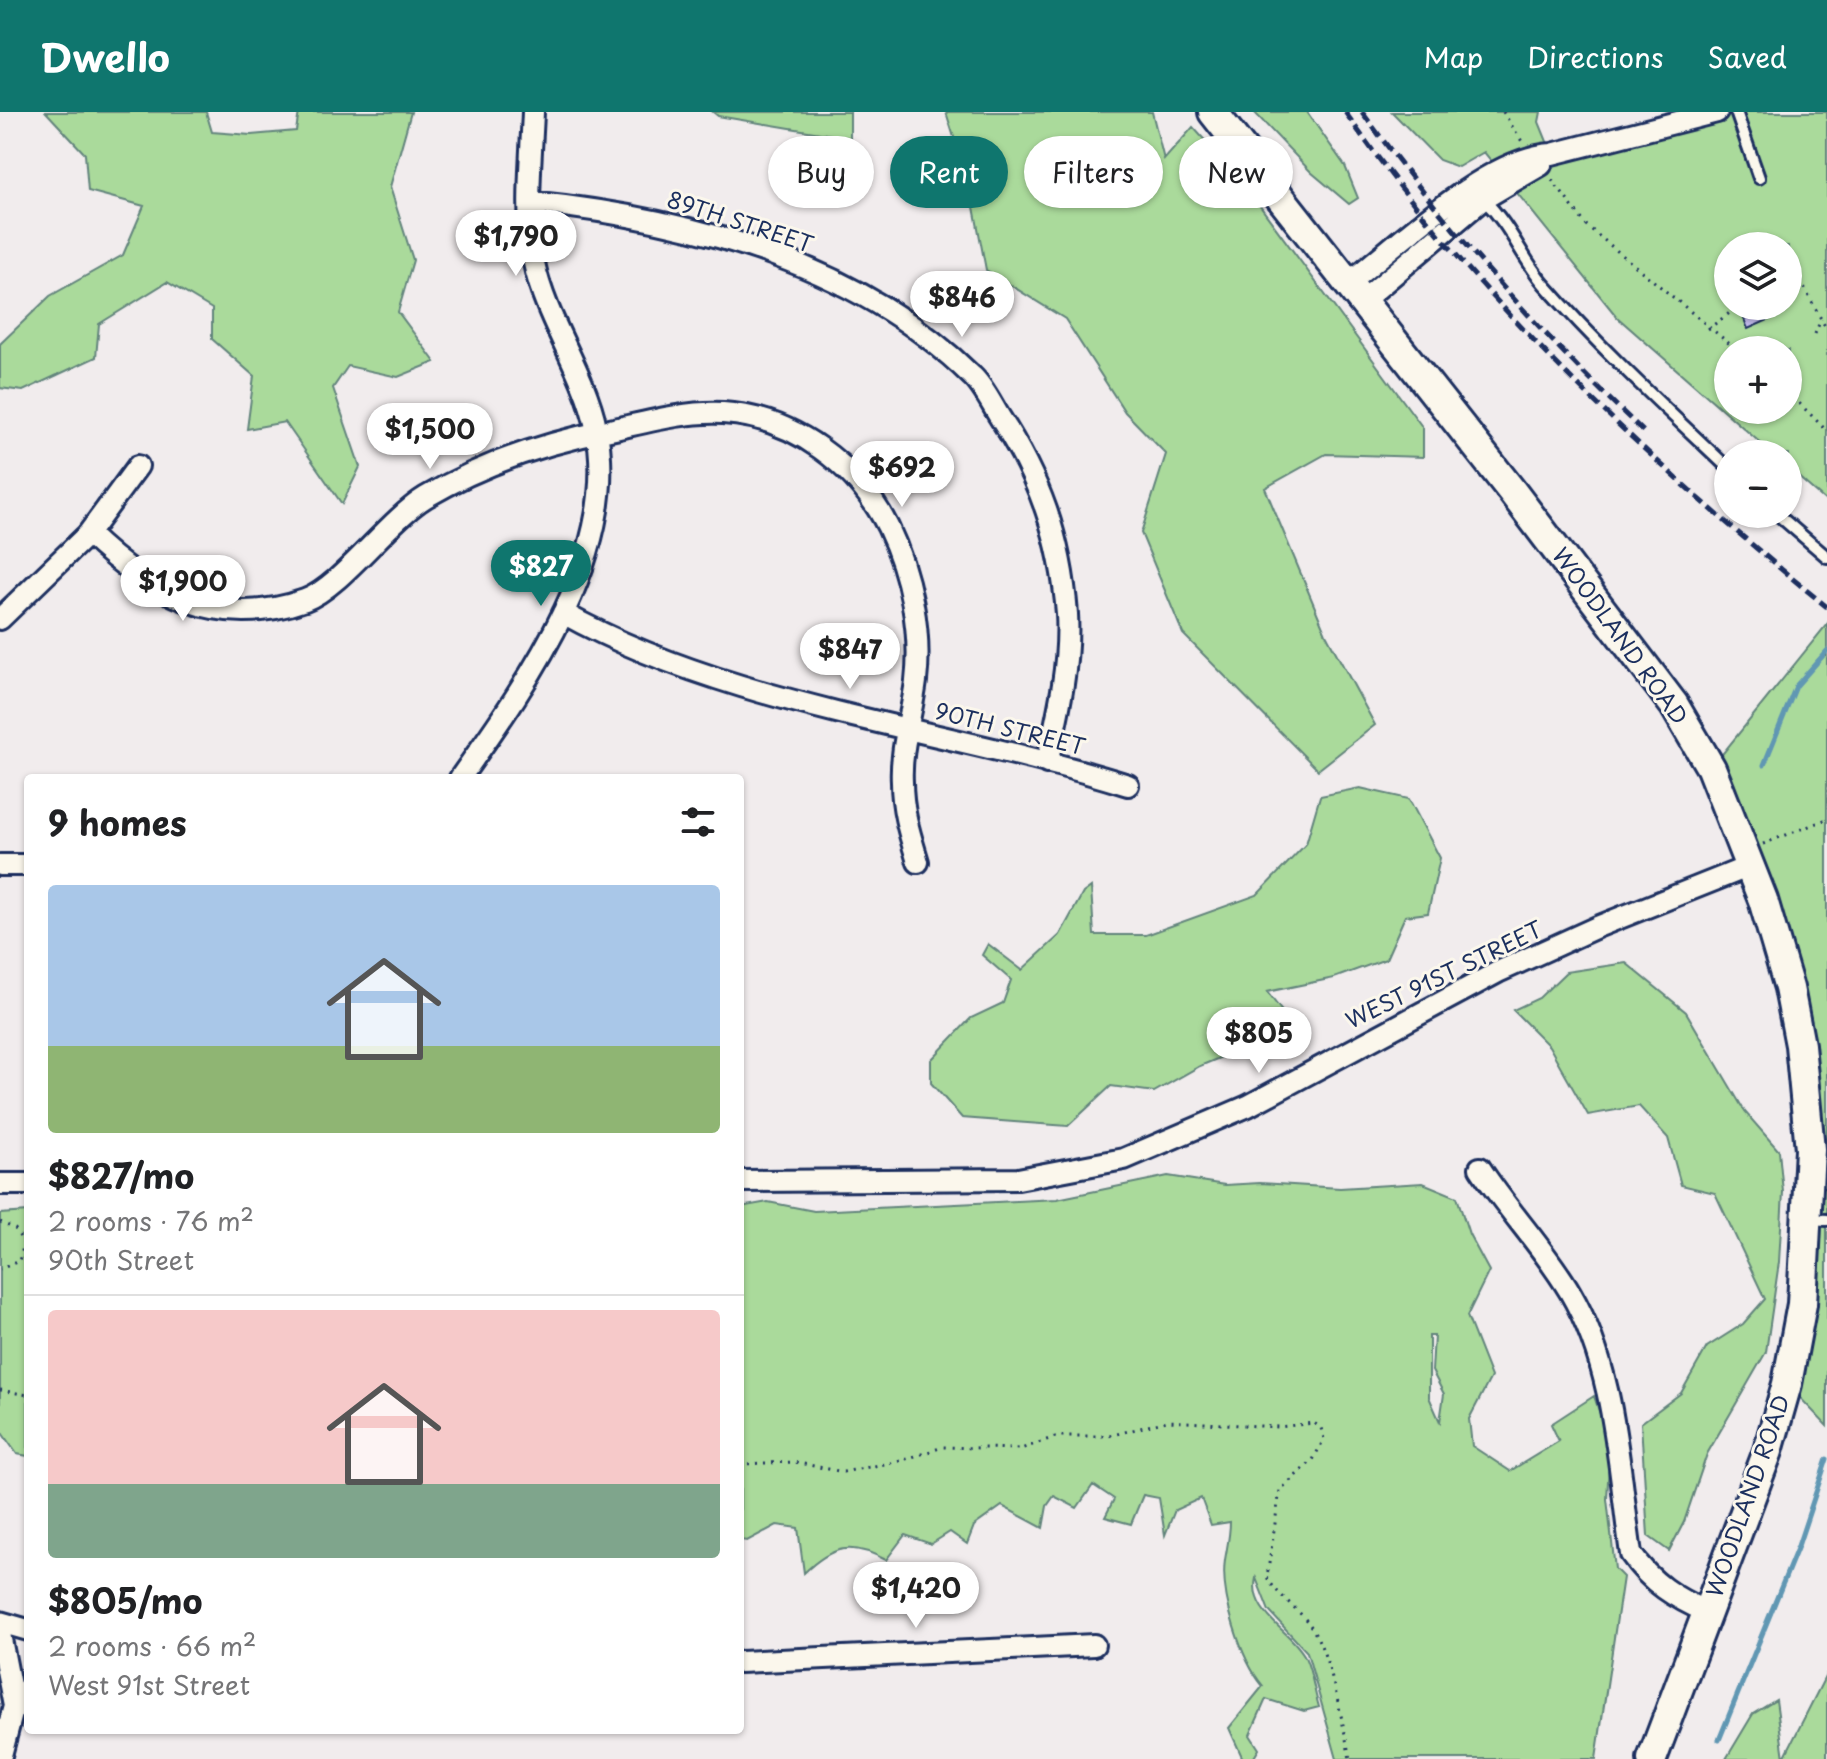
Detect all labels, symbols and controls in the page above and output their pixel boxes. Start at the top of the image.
text: Dwello [40,28,170,85]
text: Map [1424,35,1483,78]
text: Directions [1527,35,1664,78]
text: Saved [1708,35,1787,78]
chip: Buy [768,136,874,208]
chip: Rent [890,136,1008,208]
chip: Filters [1024,136,1163,208]
chip: New [1179,136,1293,208]
street label: 89TH STREET [663,181,818,260]
pin: $1,790 [451,210,581,278]
text: $1,790 [474,216,559,255]
map controls [1714,232,1802,528]
button: layers [1714,232,1802,320]
pin: $846 [915,271,1009,339]
text: $846 [928,277,996,316]
button: + [1714,336,1802,424]
pin: $1,500 [365,403,495,471]
text: $1,500 [385,409,475,448]
button: − [1714,440,1802,528]
pin: $692 [855,441,949,509]
text: $692 [868,447,936,486]
pin: $827 [494,540,588,608]
street label: WOODLAND ROAD [1546,540,1697,731]
text: $827 [509,546,573,585]
pin: $1,900 [118,555,248,623]
text: $1,900 [139,561,228,600]
pin: $847 [803,623,897,691]
text: $847 [818,629,882,668]
street label: 90TH STREET [932,693,1089,762]
text: 9 homes [48,796,187,848]
icon: filters [676,800,720,844]
street label: WEST 91ST STREET [1339,912,1547,1036]
icon: home [312,937,456,1081]
pin: $805 [1212,1007,1306,1075]
text: $805 [1225,1013,1293,1052]
text: $827/mo [48,1149,194,1201]
text: 2 rooms · 76 m² [48,1201,254,1240]
text: 90th Street [48,1240,194,1279]
icon: home [312,1362,456,1506]
street label: WOODLAND ROAD [1696,1390,1797,1601]
pin: $1,420 [851,1562,981,1630]
text: $1,420 [871,1568,961,1607]
text: $805/mo [48,1574,202,1626]
text: 2 rooms · 66 m² [48,1626,257,1665]
text: West 91st Street [48,1665,250,1704]

